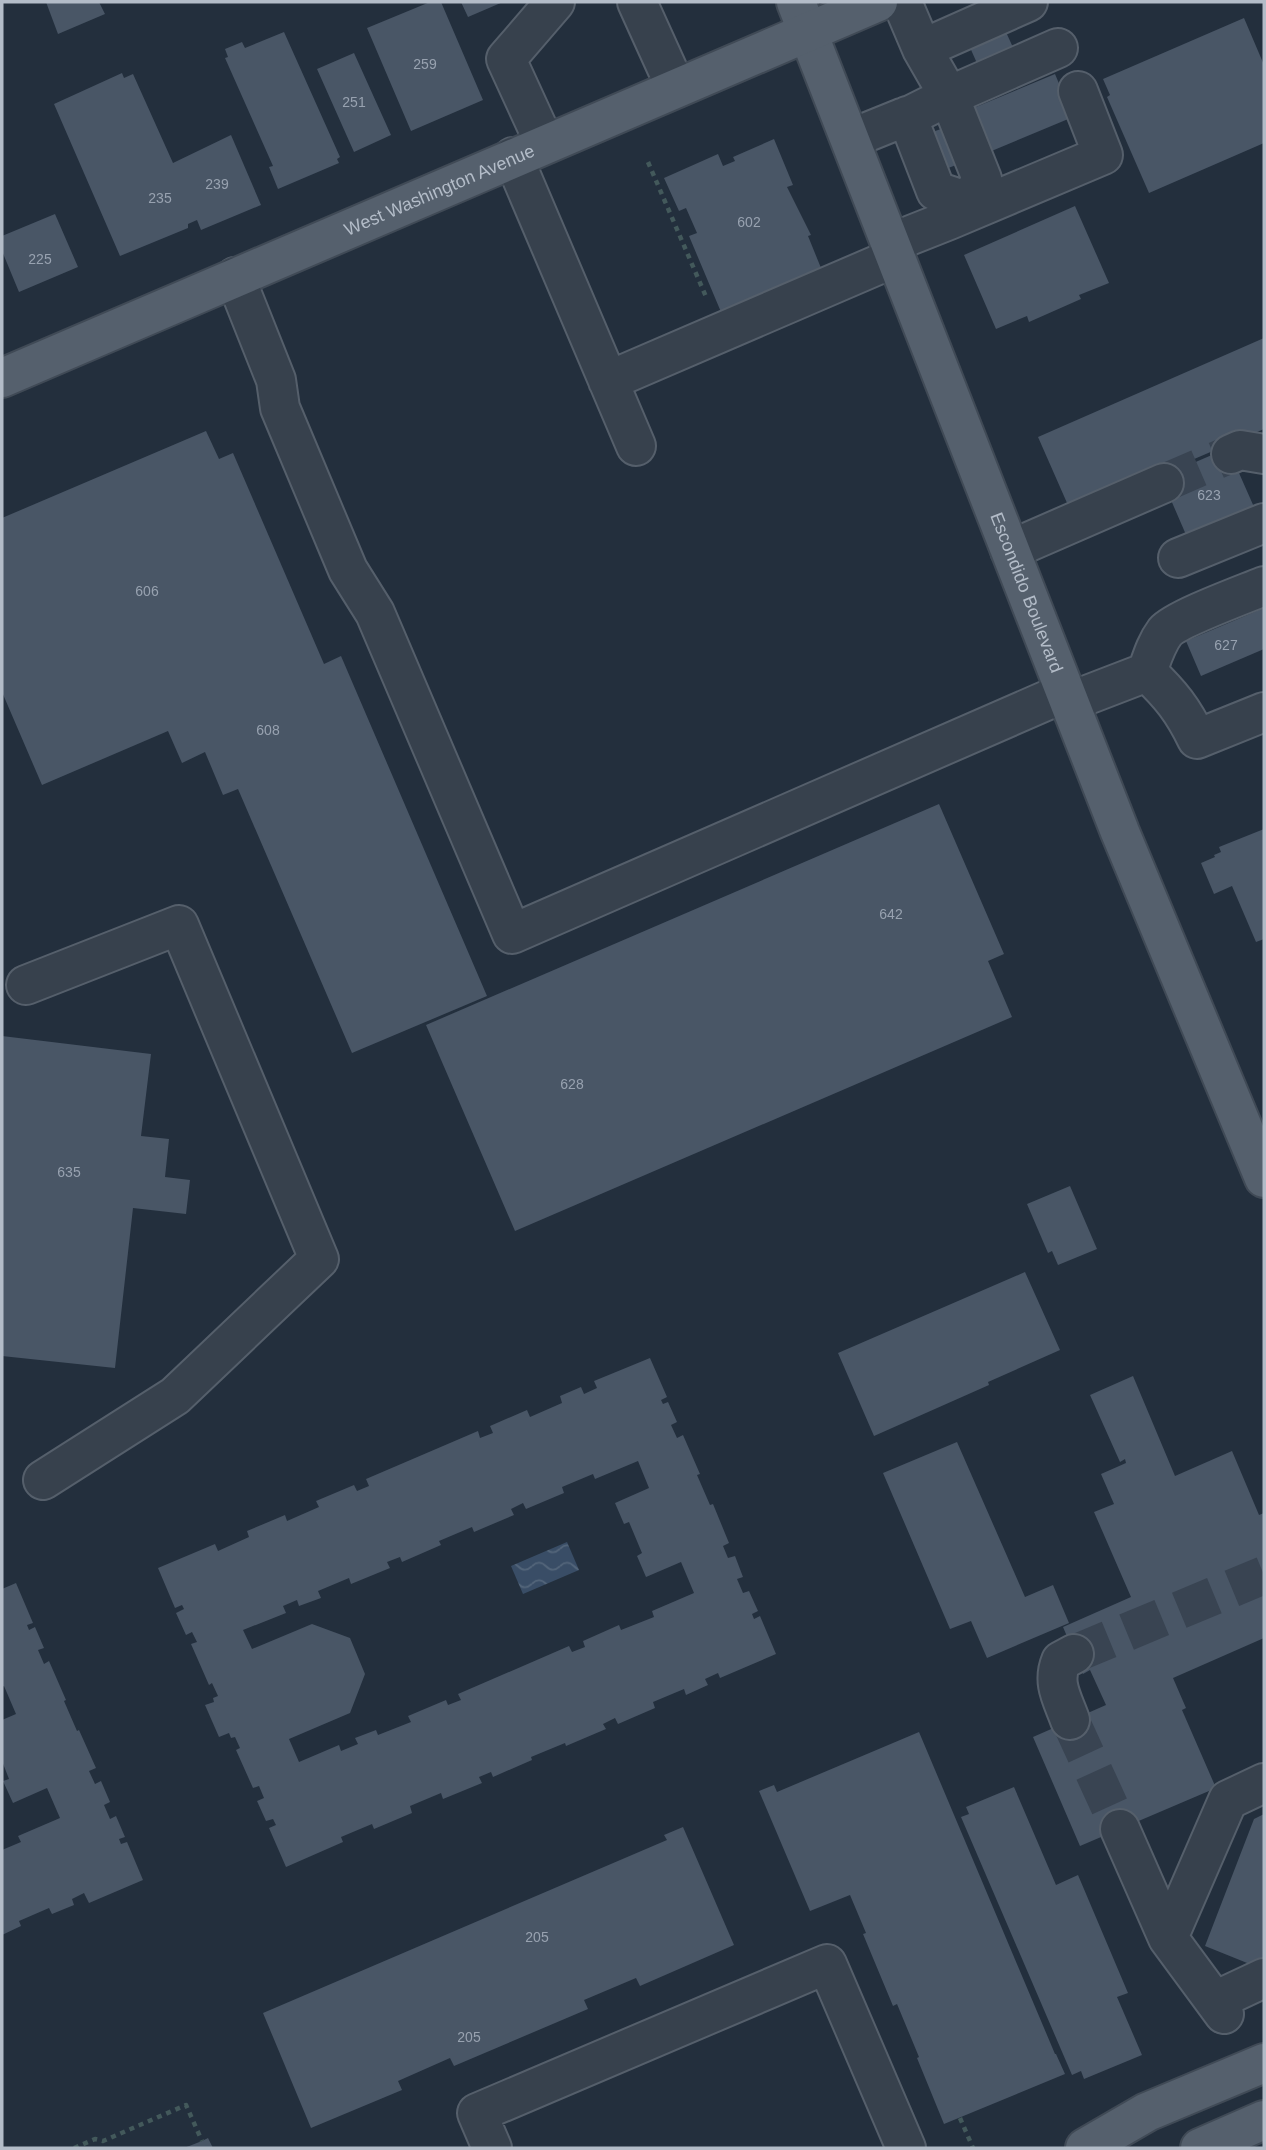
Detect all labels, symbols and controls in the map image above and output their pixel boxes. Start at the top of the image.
house number: 259 [413,56,437,72]
house number: 251 [342,94,366,110]
street label: West Washington Avenue [341,141,538,240]
house number: 239 [205,176,229,192]
house number: 235 [148,190,172,206]
house number: 602 [737,214,761,230]
house number: 225 [28,251,52,267]
house number: 623 [1197,487,1221,503]
street label: Escondido Boulevard [986,510,1067,676]
house number: 606 [135,583,159,599]
house number: 627 [1214,637,1238,653]
house number: 608 [256,722,280,738]
house number: 642 [879,906,903,922]
house number: 628 [560,1076,584,1092]
house number: 635 [57,1164,81,1180]
house number: 205 [525,1929,549,1945]
house number: 205 [457,2029,481,2045]

